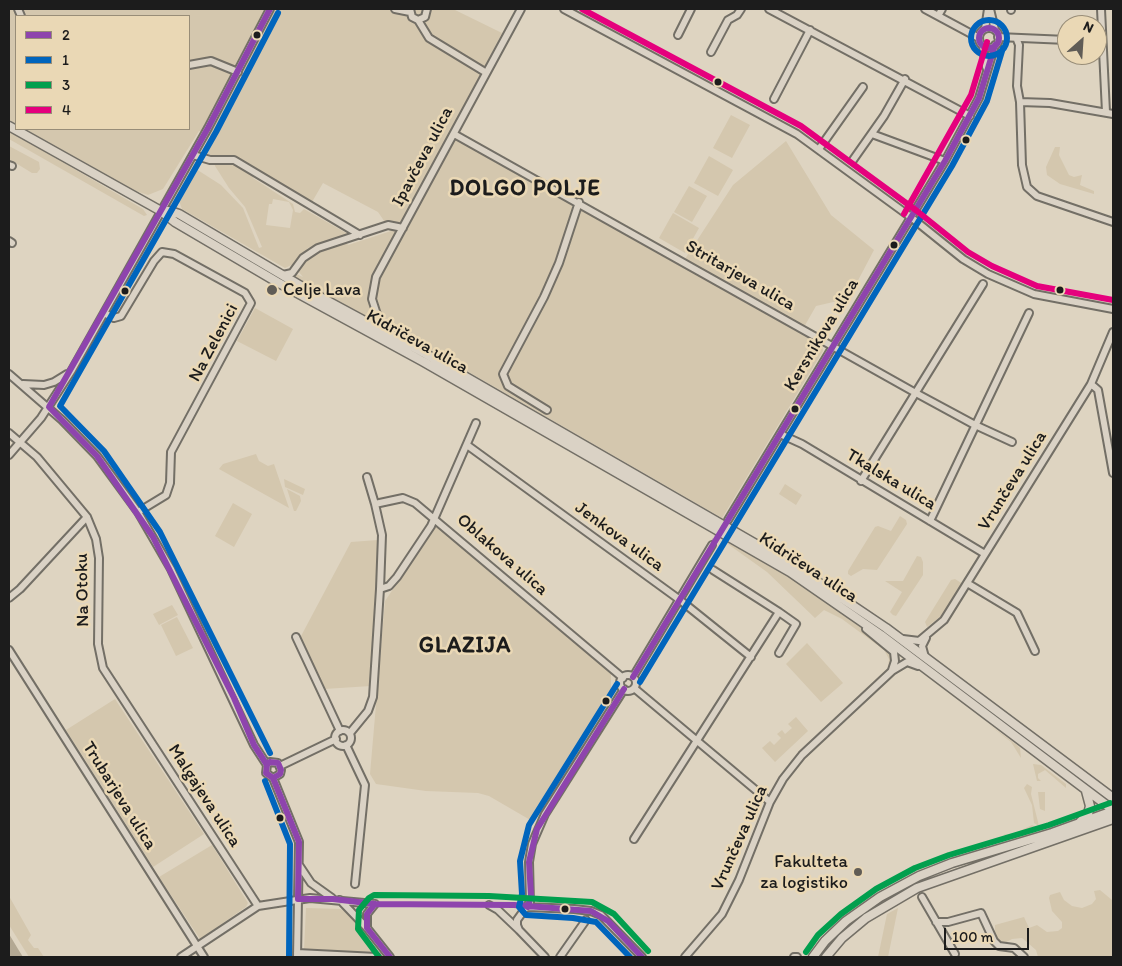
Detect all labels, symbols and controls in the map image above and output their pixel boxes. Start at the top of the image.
legend [15,15,190,130]
north arrow [1057,15,1107,65]
text: N [1080,17,1096,37]
text: 2 [62,26,70,44]
unlabelled marker [252,30,262,40]
text: 1 [62,51,69,69]
text: 3 [62,76,70,94]
unlabelled marker [713,77,723,87]
text: 4 [62,101,71,119]
street label: Ipavčeva ulica [388,103,458,211]
unlabelled marker [961,135,971,145]
district label: DOLGO POLJE [448,176,602,202]
street label: Stritarjeva ulica [681,236,799,316]
unlabelled marker [889,240,899,250]
street label: Kersnikova ulica [780,275,864,395]
place label: Celje Lava [283,279,361,301]
marker: Celje Lava [265,283,279,297]
unlabelled marker [1055,285,1065,295]
unlabelled marker [120,286,130,296]
street label: Na Zelenici [184,300,244,386]
street label: Kidričeva ulica [362,305,472,379]
unlabelled marker [790,404,800,414]
street label: Vrunčeva ulica [974,427,1052,535]
street label: Tkalska ulica [842,445,940,515]
street label: Jenkova ulica [570,497,668,577]
street label: Oblakova ulica [452,509,552,601]
street label: Kidričeva ulica [755,528,861,608]
street label: Na Otoku [72,553,94,627]
district label: GLAZIJA [419,633,511,659]
unlabelled marker [601,696,611,706]
street label: Trubarjeva ulica [77,738,161,854]
street label: Malgajeva ulica [163,740,245,852]
street label: Vrunčeva ulica [707,782,773,894]
unlabelled marker [275,813,285,823]
place label: Fakulteta za logistiko [760,851,848,894]
marker: Fakulteta za logistiko [852,866,864,878]
unlabelled marker [560,904,570,914]
scale bar [947,918,1032,950]
text: 100 m [952,928,993,946]

